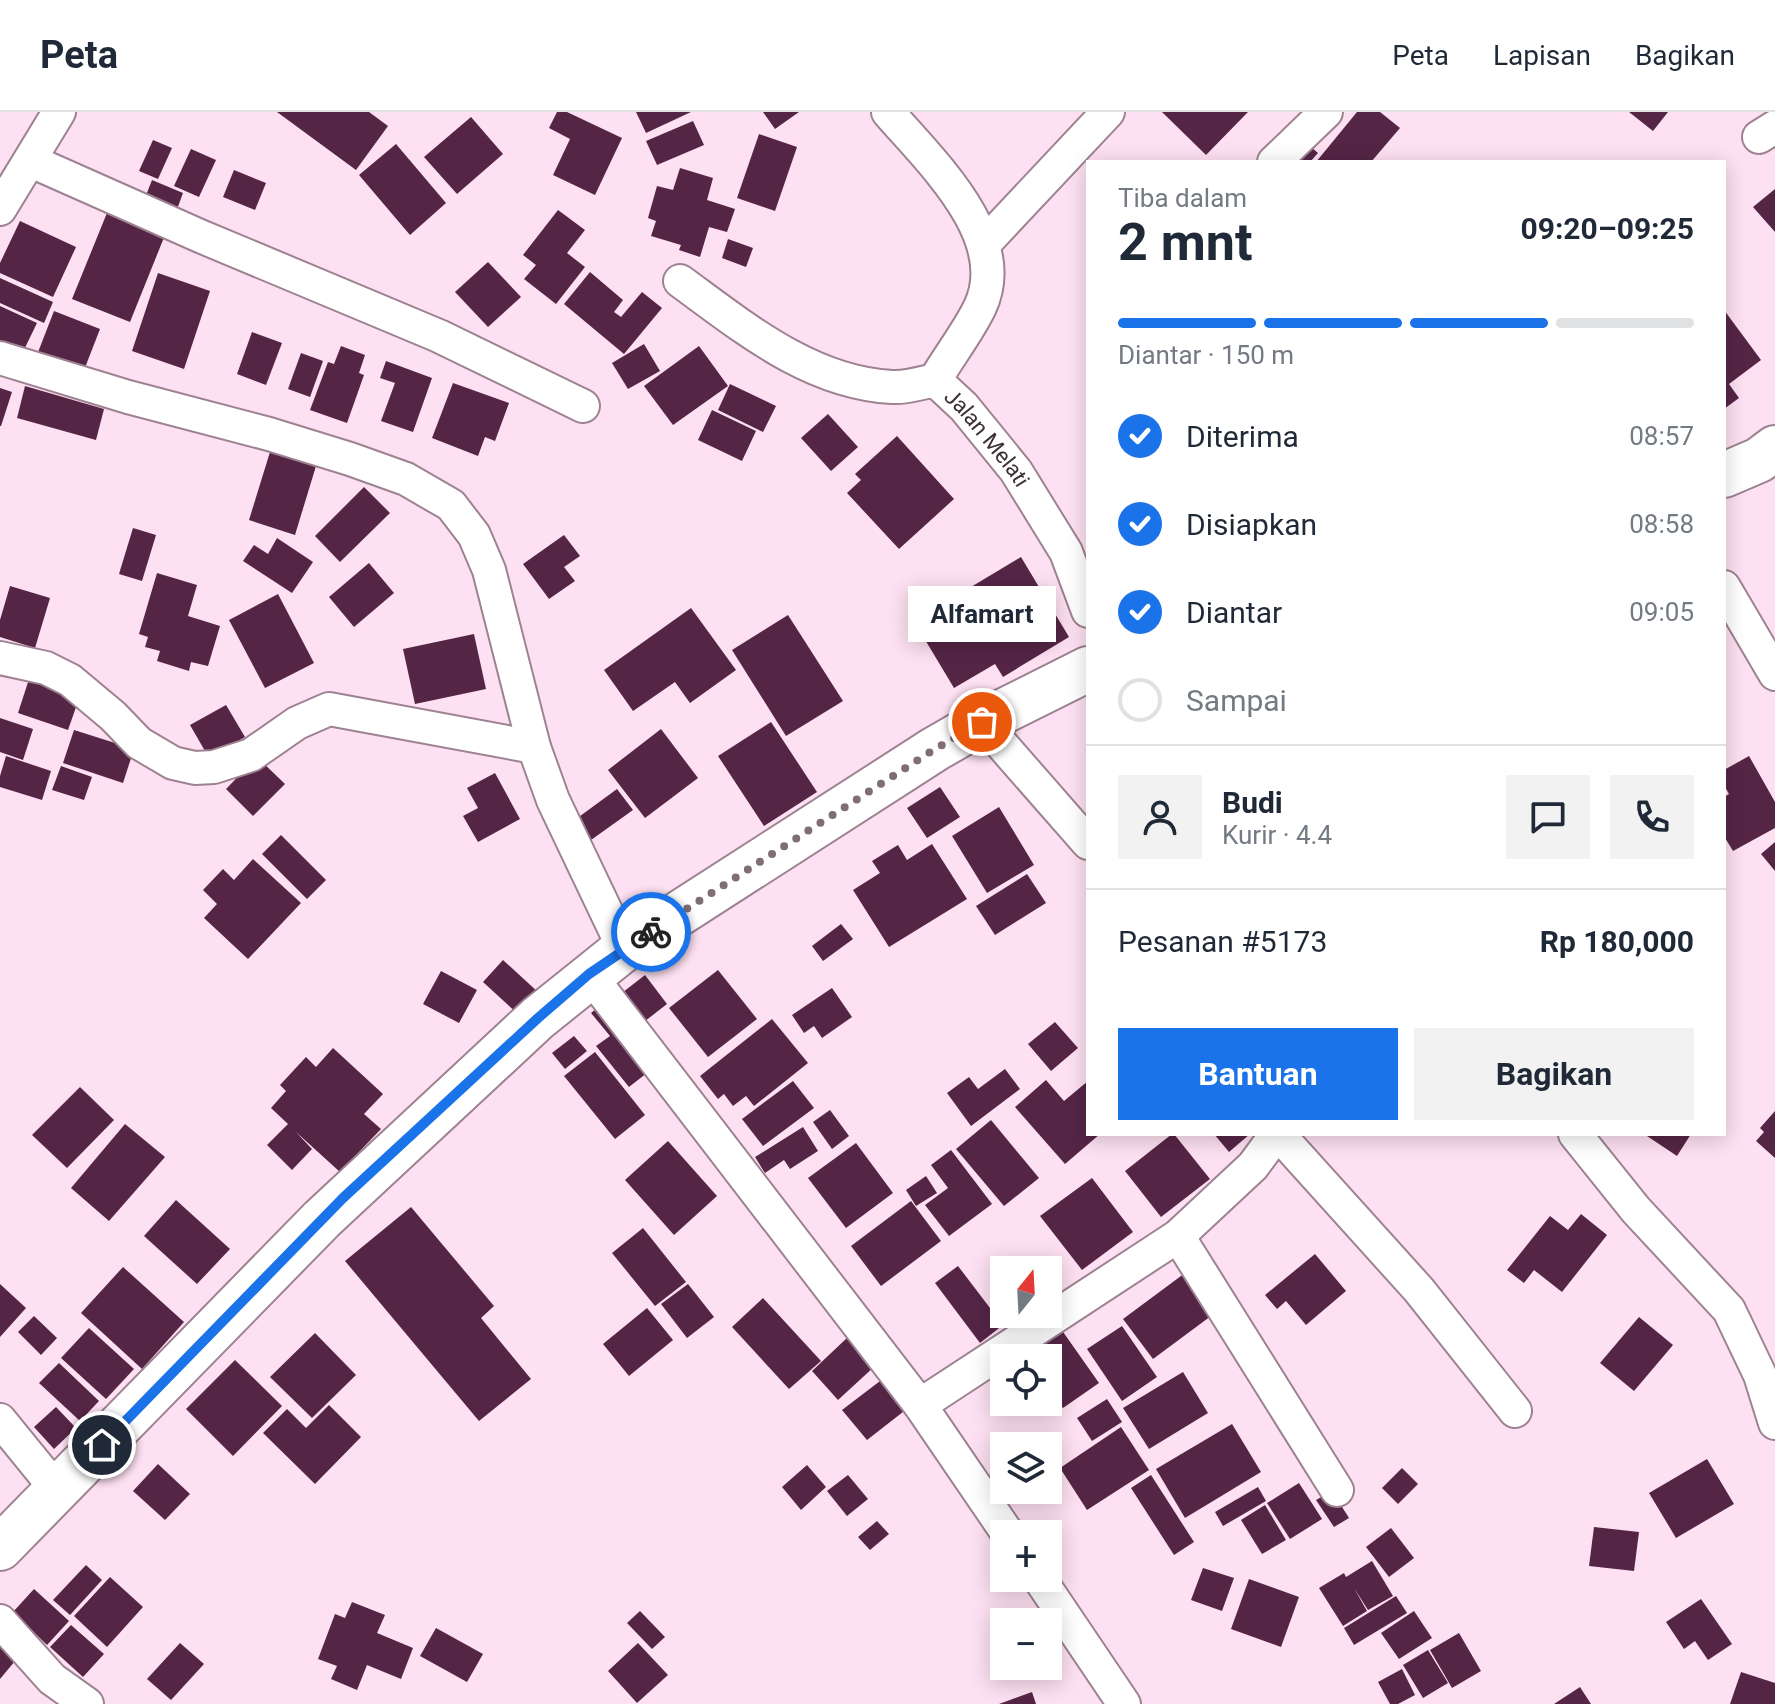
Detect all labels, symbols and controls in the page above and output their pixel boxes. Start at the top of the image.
text: Peta [40,33,118,77]
text: Peta [1392,39,1449,72]
text: Lapisan [1493,39,1591,72]
text: Bagikan [1635,39,1735,72]
text: Tiba dalam [1118,183,1247,213]
text: 09:20–09:25 [1520,211,1694,246]
text: 2 mnt [1118,212,1253,273]
text: Diantar · 150 m [1118,340,1294,370]
street label: Jalan Melati [940,383,1035,491]
icon: check [1118,414,1162,458]
text: Diterima [1186,419,1299,454]
text: 08:57 [1629,421,1694,451]
icon: check [1118,502,1162,546]
text: Disiapkan [1186,507,1317,542]
text: 08:58 [1629,509,1694,539]
callout: Alfamart [908,586,1056,642]
icon: check [1118,590,1162,634]
text: Diantar [1186,595,1282,630]
text: 09:05 [1629,597,1694,627]
text: Alfamart [931,599,1033,629]
text: Sampai [1186,683,1287,718]
pin [948,688,1016,756]
icon: bag [960,700,1004,744]
button: person [1118,775,1202,859]
button: chat [1506,775,1590,859]
button: phone [1610,775,1694,859]
text: Budi [1222,785,1283,820]
text: Kurir · 4.4 [1222,820,1332,850]
courier [611,892,691,972]
icon: bike [629,910,673,954]
text: Pesanan #5173 [1118,924,1327,959]
text: Rp 180,000 [1540,924,1694,959]
button: Bantuan [1118,1028,1398,1120]
button: Bagikan [1414,1028,1694,1120]
north arrow [990,1256,1062,1328]
map controls [990,1256,1062,1680]
button: locate [990,1344,1062,1416]
pin [68,1411,136,1479]
icon: home [80,1423,124,1467]
button: layers [990,1432,1062,1504]
button: + [990,1520,1062,1592]
button: − [990,1608,1062,1680]

